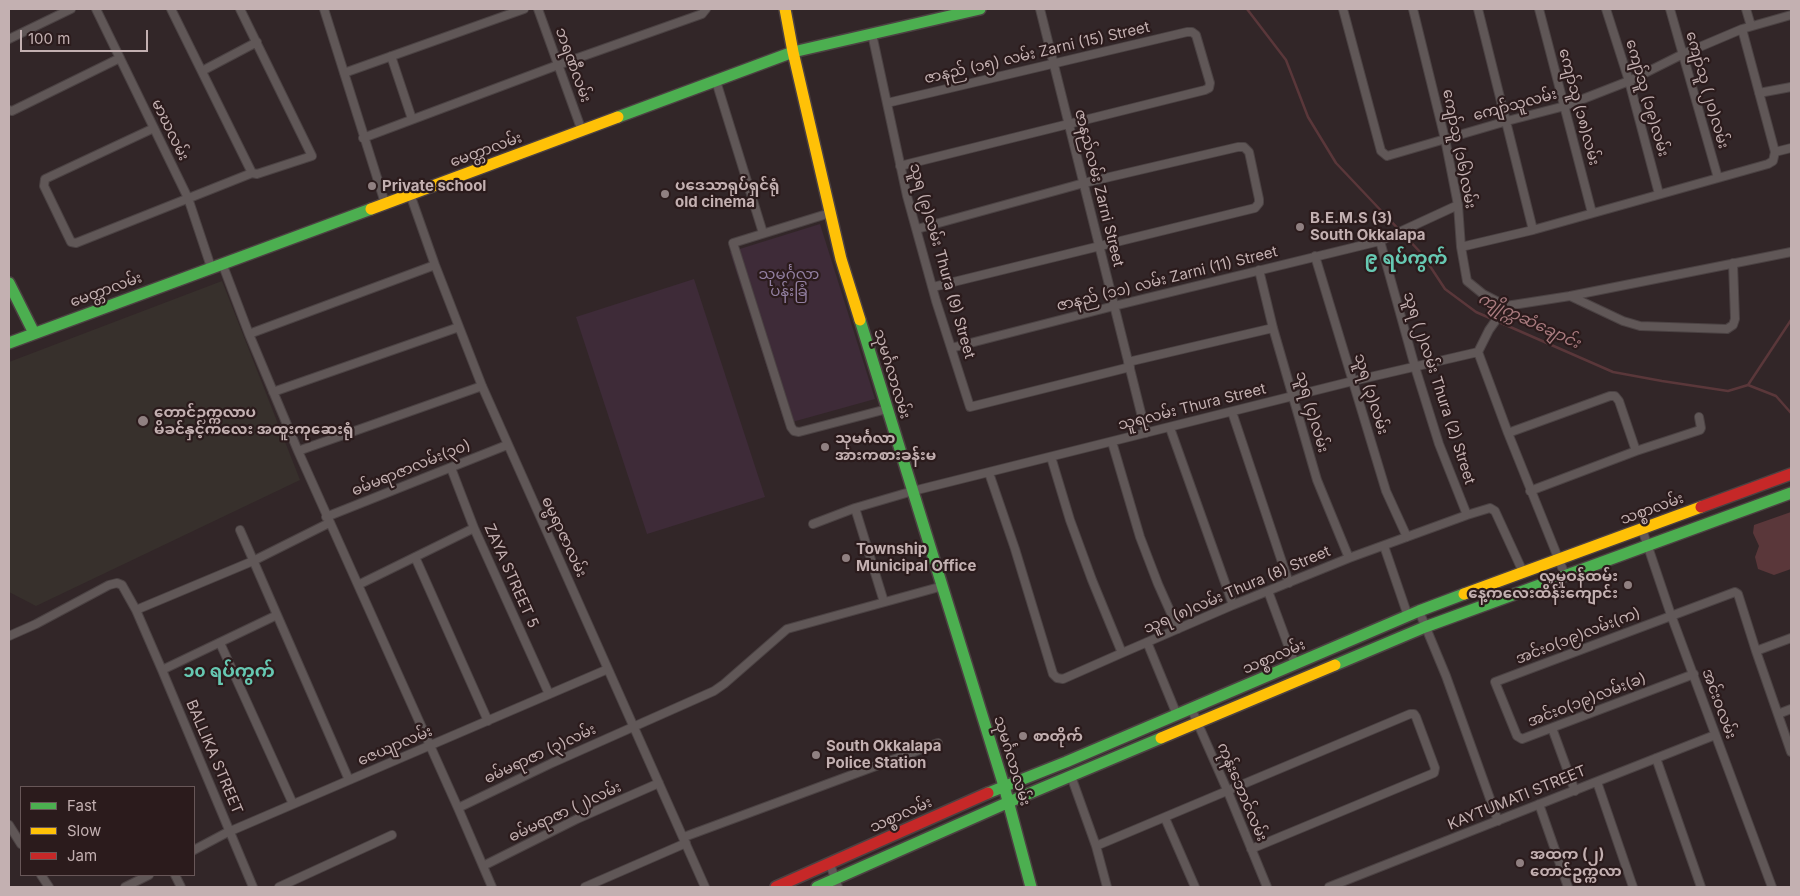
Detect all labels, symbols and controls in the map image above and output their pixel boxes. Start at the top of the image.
street label: ဇာနည် (၁၅) လမ်း Zarni (15) Street [923,18,1151,88]
scale bar [22,20,150,52]
street label: ဘရဏီလမ်း [551,25,595,105]
text: 100 m [28,29,70,48]
street label: ကျော်သူ (၂၀)လမ်း [1682,29,1732,151]
street label: ကျော်သူ (၁၉)လမ်း [1622,37,1672,159]
street label: ကျော်သူ (၁၈)လမ်း [1555,47,1603,167]
street label: ကျော်သူလမ်း [1471,85,1559,125]
street label: ကျော်သူ (၁၆)လမ်း [1439,88,1479,210]
street label: မာဃလမ်း [147,96,193,164]
street label: ဇာနည်လမ်း Zarni Street [1071,107,1127,269]
street label: မေတ္တာလမ်း [448,129,524,171]
street label: သူရ (၉)လမ်း Thura (9) Street [905,161,979,361]
place label: ပဒေသာရုပ်ရှင်ရုံ old cinema [675,176,780,211]
place label: Private school [382,177,486,195]
marker: Private school [366,180,378,192]
marker: ပဒေသာရုပ်ရှင်ရုံ old cinema [659,188,671,200]
place label: B.E.M.S (3) South Okkalapa [1310,209,1426,244]
marker: B.E.M.S (3) South Okkalapa [1294,221,1306,233]
street label: ဇာနည် (၁၁) လမ်း Zarni (11) Street [1055,243,1279,315]
district label: ၉ ရပ်ကွက် [1364,248,1448,270]
park label: သုမင်္ဂလာ ပန်းခြံ [759,265,819,300]
street label: မေတ္တာလမ်း [68,269,144,311]
street label: သူရ (၂)လမ်း Thura (2) Street [1399,289,1479,487]
water label: ကျိုက္ကဆံချောင်း [1475,289,1583,353]
street label: သုမင်္ဂလာလမ်း [870,327,914,421]
street label: သူရ (၃)လမ်း [1350,351,1392,437]
street label: သူရ (၄)လမ်း [1292,369,1332,455]
street label: သူရလမ်း Thura Street [1116,380,1268,434]
place label: တောင်ဥက္ကလာပ မိခင်နှင့်ကလေး အထူးကုဆေးရုံ [154,403,353,438]
marker: တောင်ဥက္ကလာပ မိခင်နှင့်ကလေး အထူးကုဆေးရုံ [136,414,150,428]
place label: သုမင်္ဂလာ အားကစားခန်းမ [835,429,936,464]
street label: ဓမ်မရာဇာလမ်း(၃၀) [349,436,473,500]
marker: သုမင်္ဂလာ အားကစားခန်းမ [819,441,831,453]
street label: သစ္စာလမ်း [1618,489,1686,529]
street label: ဓမ္မရာဇာလမ်း [538,494,590,580]
street label: ZAYA STREET 5 [480,521,542,631]
place label: Township Municipal Office [856,540,976,575]
street label: သူရ (၈)လမ်း Thura (8) Street [1141,542,1333,638]
marker: Township Municipal Office [840,552,852,564]
place label: လူမှုဝန်ထမ်း နေ့ကလေးထိန်းကျောင်း [1468,567,1618,602]
marker: လူမှုဝန်ထမ်း နေ့ကလေးထိန်းကျောင်း [1622,579,1634,591]
street label: အင်းဝ(၁၉)လမ်း(က) [1513,604,1643,668]
street label: သစ္စာလမ်း [1240,636,1308,678]
district label: ၁o ရပ်ကွက် [183,661,275,683]
street label: အင်းဝလမ်း [1698,666,1740,742]
street label: အင်းဝ(၁၉)လမ်း(ခ) [1525,669,1649,731]
street label: BALLIKA STREET [182,697,246,817]
street label: သုမင်္ဂလာလမ်း [990,714,1034,808]
street label: ဓမ်မရာဇာ (၃)လမ်း [481,720,599,788]
street label: ဇေယျာလမ်း [355,722,435,770]
place label: စာတိုက် [1033,727,1083,745]
marker: စာတိုက် [1017,730,1029,742]
place label: South Okkalapa Police Station [826,737,942,772]
street label: ကုန်းဘောင်လမ်း [1213,740,1271,844]
marker: South Okkalapa Police Station [810,749,822,761]
street label: KAYTUMATI STREET [1445,762,1589,834]
street label: ဓမ်မရာဇာ (၂)လမ်း [506,778,624,846]
legend [20,786,195,876]
street label: သစ္စာလမ်း [867,793,935,837]
text: Fast [67,796,97,815]
text: Slow [67,821,101,840]
place label: အထက (၂) တောင်ဥက္ကလာ [1530,845,1622,880]
text: Jam [67,846,97,865]
marker: အထက (၂) တောင်ဥက္ကလာ [1514,857,1526,869]

